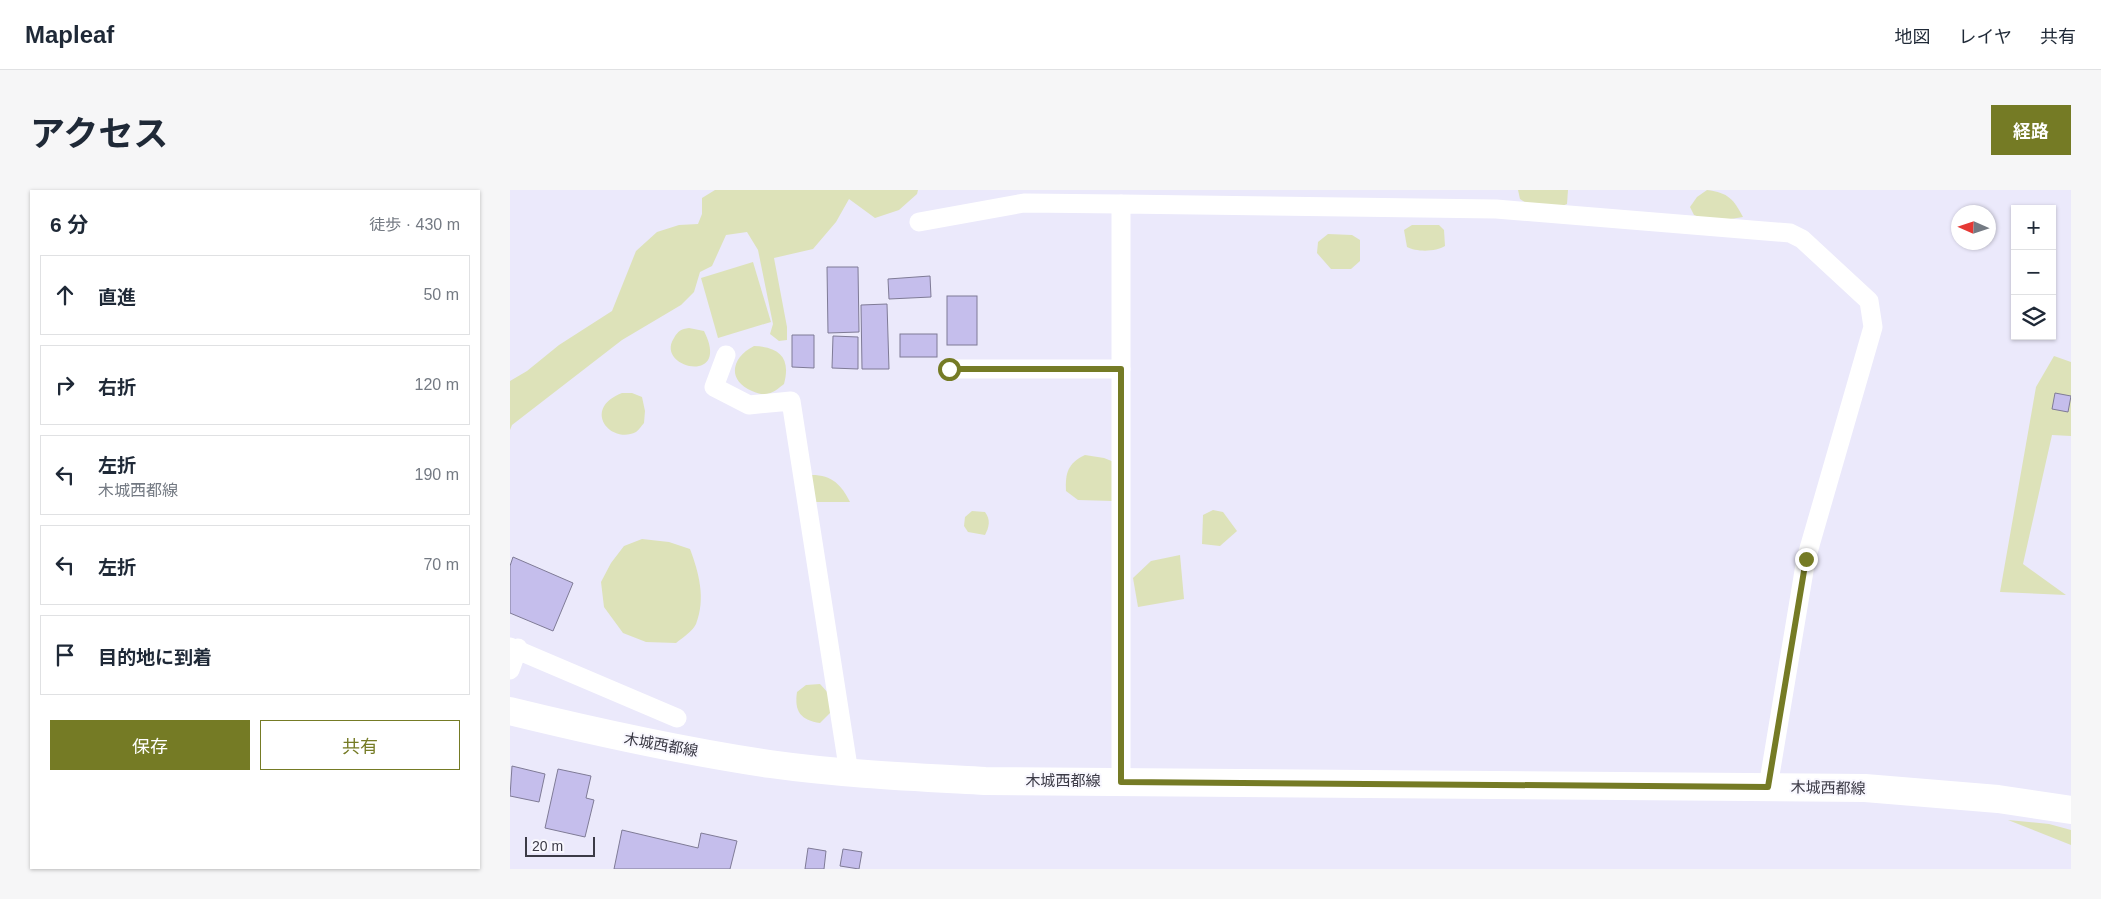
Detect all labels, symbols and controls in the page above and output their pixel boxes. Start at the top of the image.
text: Mapleaf [25,21,114,48]
text: 地図 [1895,27,1931,47]
text: レイヤ [1959,27,2012,47]
text: 共有 [2040,27,2076,47]
button: 経路 [1991,105,2071,155]
text: アクセス [30,114,168,153]
north arrow [1951,205,1996,250]
map controls [2011,205,2056,340]
button: + [2011,205,2056,250]
text: 6 分 [50,213,89,236]
text: 徒歩 · 430 m [369,216,460,233]
button: − [2011,250,2056,295]
icon: ahead [51,281,79,309]
text: 50 m [423,286,459,303]
text: 直進 [98,287,136,308]
button: layers [2011,295,2056,340]
route start [938,358,961,381]
icon: right [51,371,79,399]
text: 120 m [415,376,459,393]
text: 右折 [98,377,136,398]
text: 左折 [98,455,136,476]
icon: left [51,461,79,489]
text: 190 m [415,466,459,483]
text: 木城西都線 [98,482,178,499]
route end [1795,548,1818,571]
icon: left [51,551,79,579]
text: 70 m [423,556,459,573]
text: 左折 [98,557,136,578]
icon: arrive [51,641,79,669]
text: 目的地に到着 [98,647,212,668]
button: 保存 [50,720,250,770]
button: 共有 [260,720,460,770]
street label: 木城西都線 [623,730,700,759]
street label: 木城西都線 [1025,772,1101,789]
street label: 木城西都線 [1790,778,1866,797]
scale bar [525,834,595,857]
text: 20 m [532,838,563,854]

